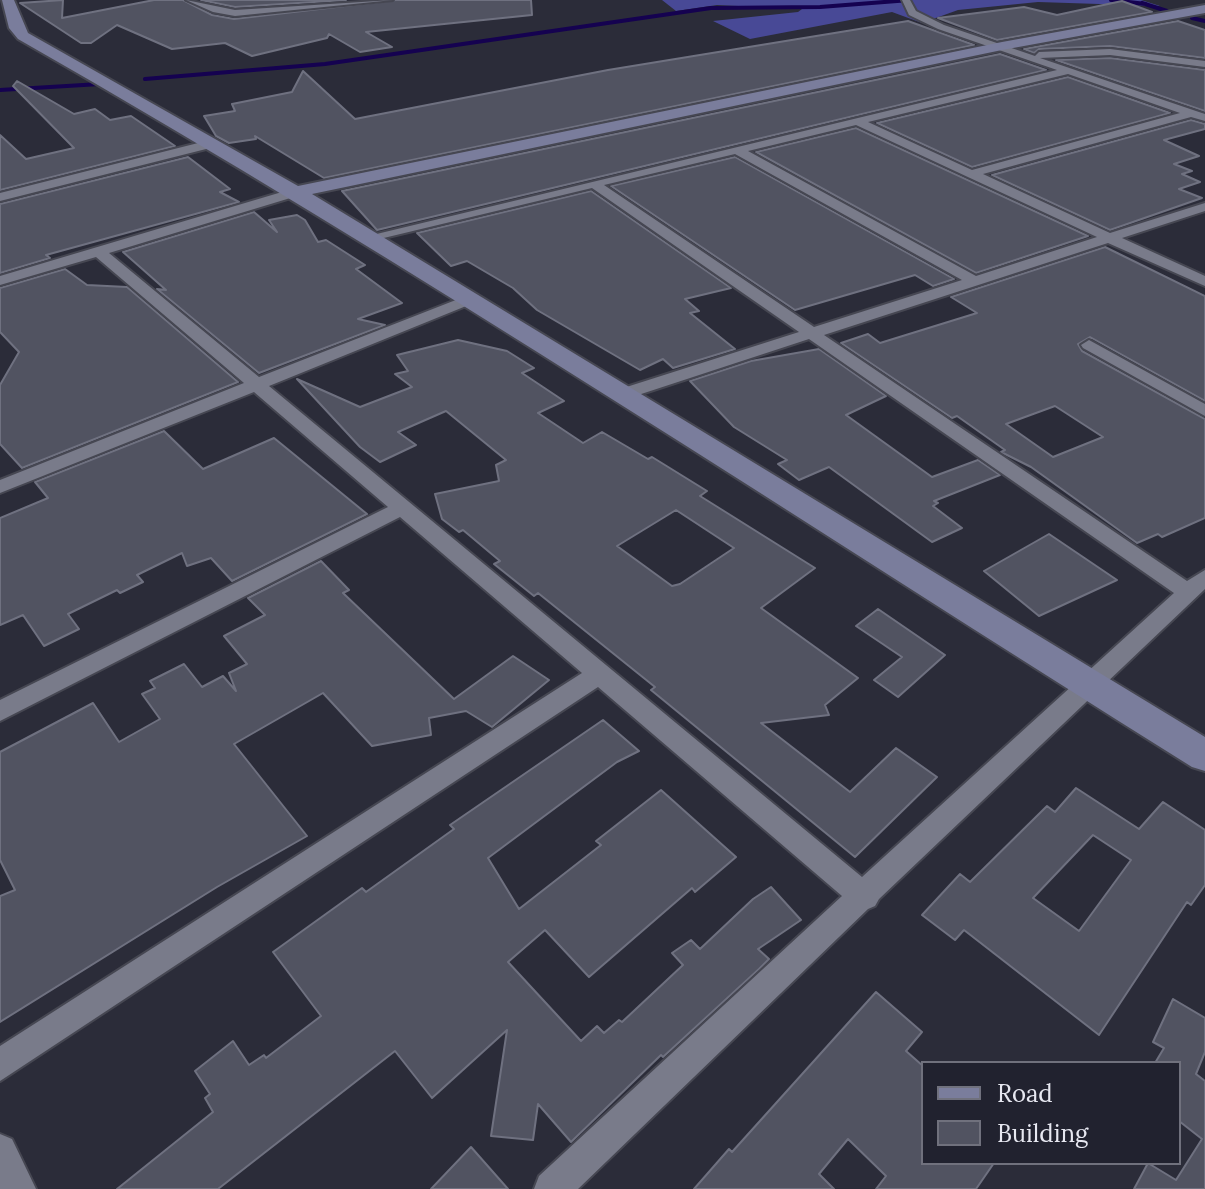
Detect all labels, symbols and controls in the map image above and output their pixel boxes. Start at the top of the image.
legend [921,1061,1181,1165]
text: Road [997,1078,1053,1109]
text: Building [997,1118,1088,1149]

